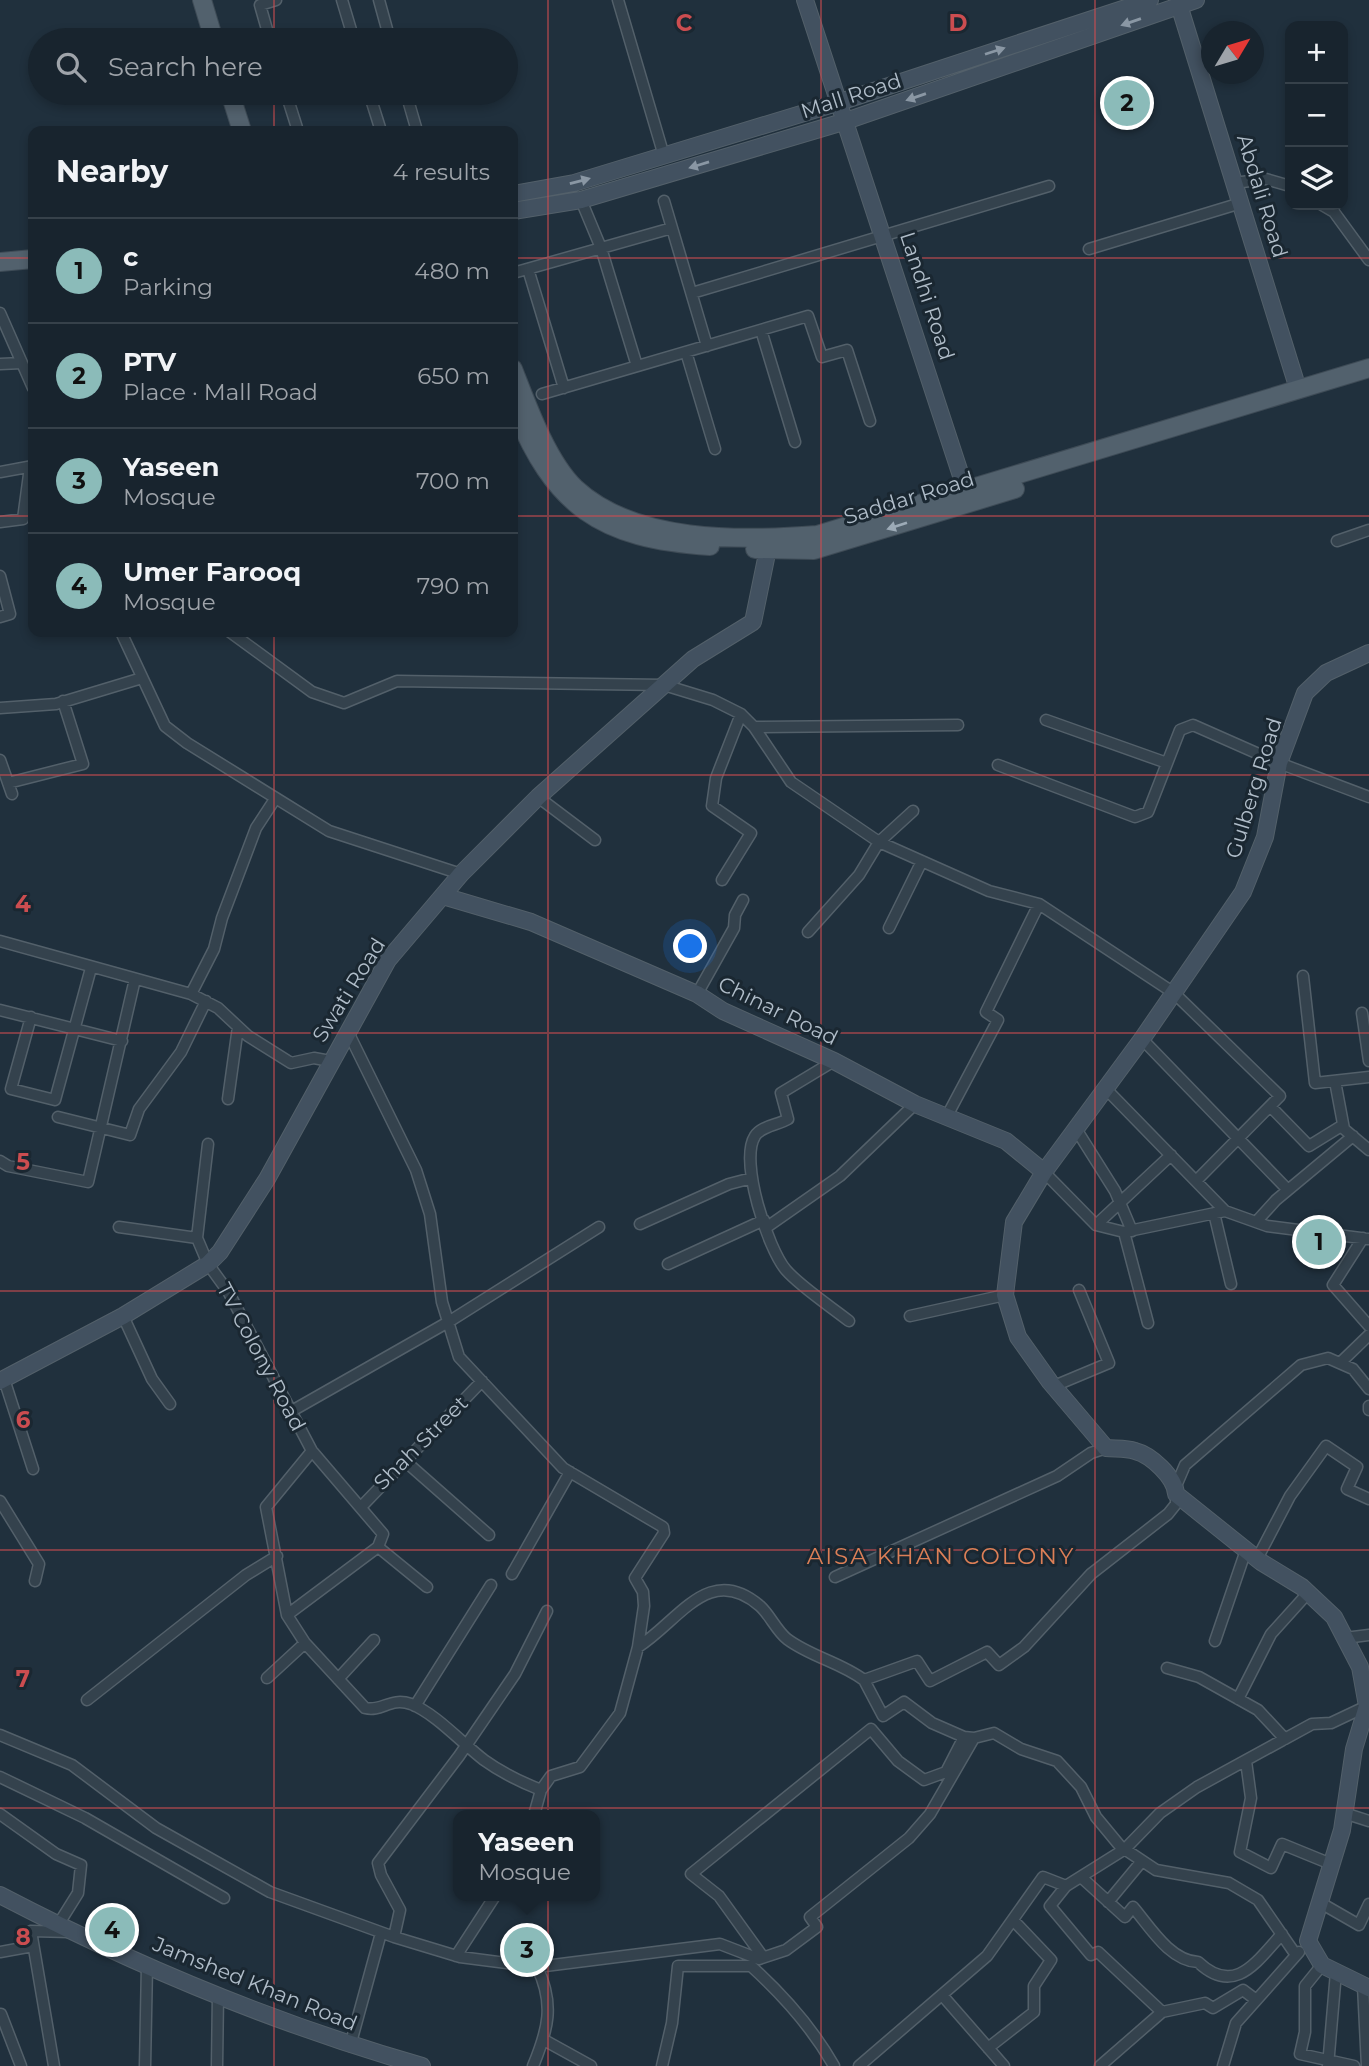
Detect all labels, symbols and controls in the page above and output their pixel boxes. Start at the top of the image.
text: C [676,9,693,37]
text: D [949,9,968,37]
one-way arrow [1120,17,1141,28]
north arrow [1201,21,1264,84]
map controls [1285,21,1348,210]
button: + [1285,21,1348,84]
search box [28,28,518,105]
one-way arrow [985,45,1006,56]
icon: search [52,48,90,86]
text: Search here [108,51,263,83]
street label: Mall Road [797,68,904,124]
pin: 2 [1104,77,1150,129]
button: − [1285,84,1348,147]
one-way arrow [905,92,926,103]
street label: Abdali Road [1232,131,1293,261]
button: layers [1285,147,1348,210]
text: Nearby [56,153,168,190]
text: 4 results [393,158,490,186]
one-way arrow [688,160,709,170]
one-way arrow [569,175,591,186]
street label: Landhi Road [895,229,960,363]
text: c [123,241,138,273]
text: 1 [74,257,84,285]
text: 480 m [414,257,490,285]
text: Parking [123,273,213,301]
text: PTV [123,346,176,378]
text: 2 [72,362,86,390]
text: 650 m [417,362,490,390]
text: Place · Mall Road [123,378,318,406]
text: Yaseen [123,451,220,483]
street label: Saddar Road [841,466,977,529]
text: 3 [72,467,86,495]
text: 700 m [416,467,490,495]
text: Mosque [123,483,216,511]
one-way arrow [887,521,908,532]
text: Umer Farooq [123,556,301,588]
text: 4 [71,572,87,600]
text: 790 m [417,572,490,600]
text: Mosque [123,588,216,616]
street label: Gulberg Road [1220,714,1287,861]
text: 4 [15,890,31,918]
your location [673,929,707,963]
street label: Swati Road [307,933,390,1046]
street label: Chinar Road [714,971,842,1050]
text: 5 [16,1148,30,1176]
pin: 1 [1296,1216,1342,1268]
street label: TV Colony Road [212,1278,311,1435]
street label: Shah Street [368,1390,473,1495]
text: 6 [16,1406,31,1434]
district label: AISA KHAN COLONY [807,1542,1075,1570]
text: 7 [16,1665,30,1693]
popup [453,1810,600,1901]
text: Yaseen [478,1826,575,1858]
text: Mosque [478,1858,571,1886]
pin: 4 [89,1904,135,1956]
text: 8 [15,1923,31,1951]
pin: 3 [504,1924,550,1976]
street label: Jamshed Khan Road [148,1931,361,2036]

